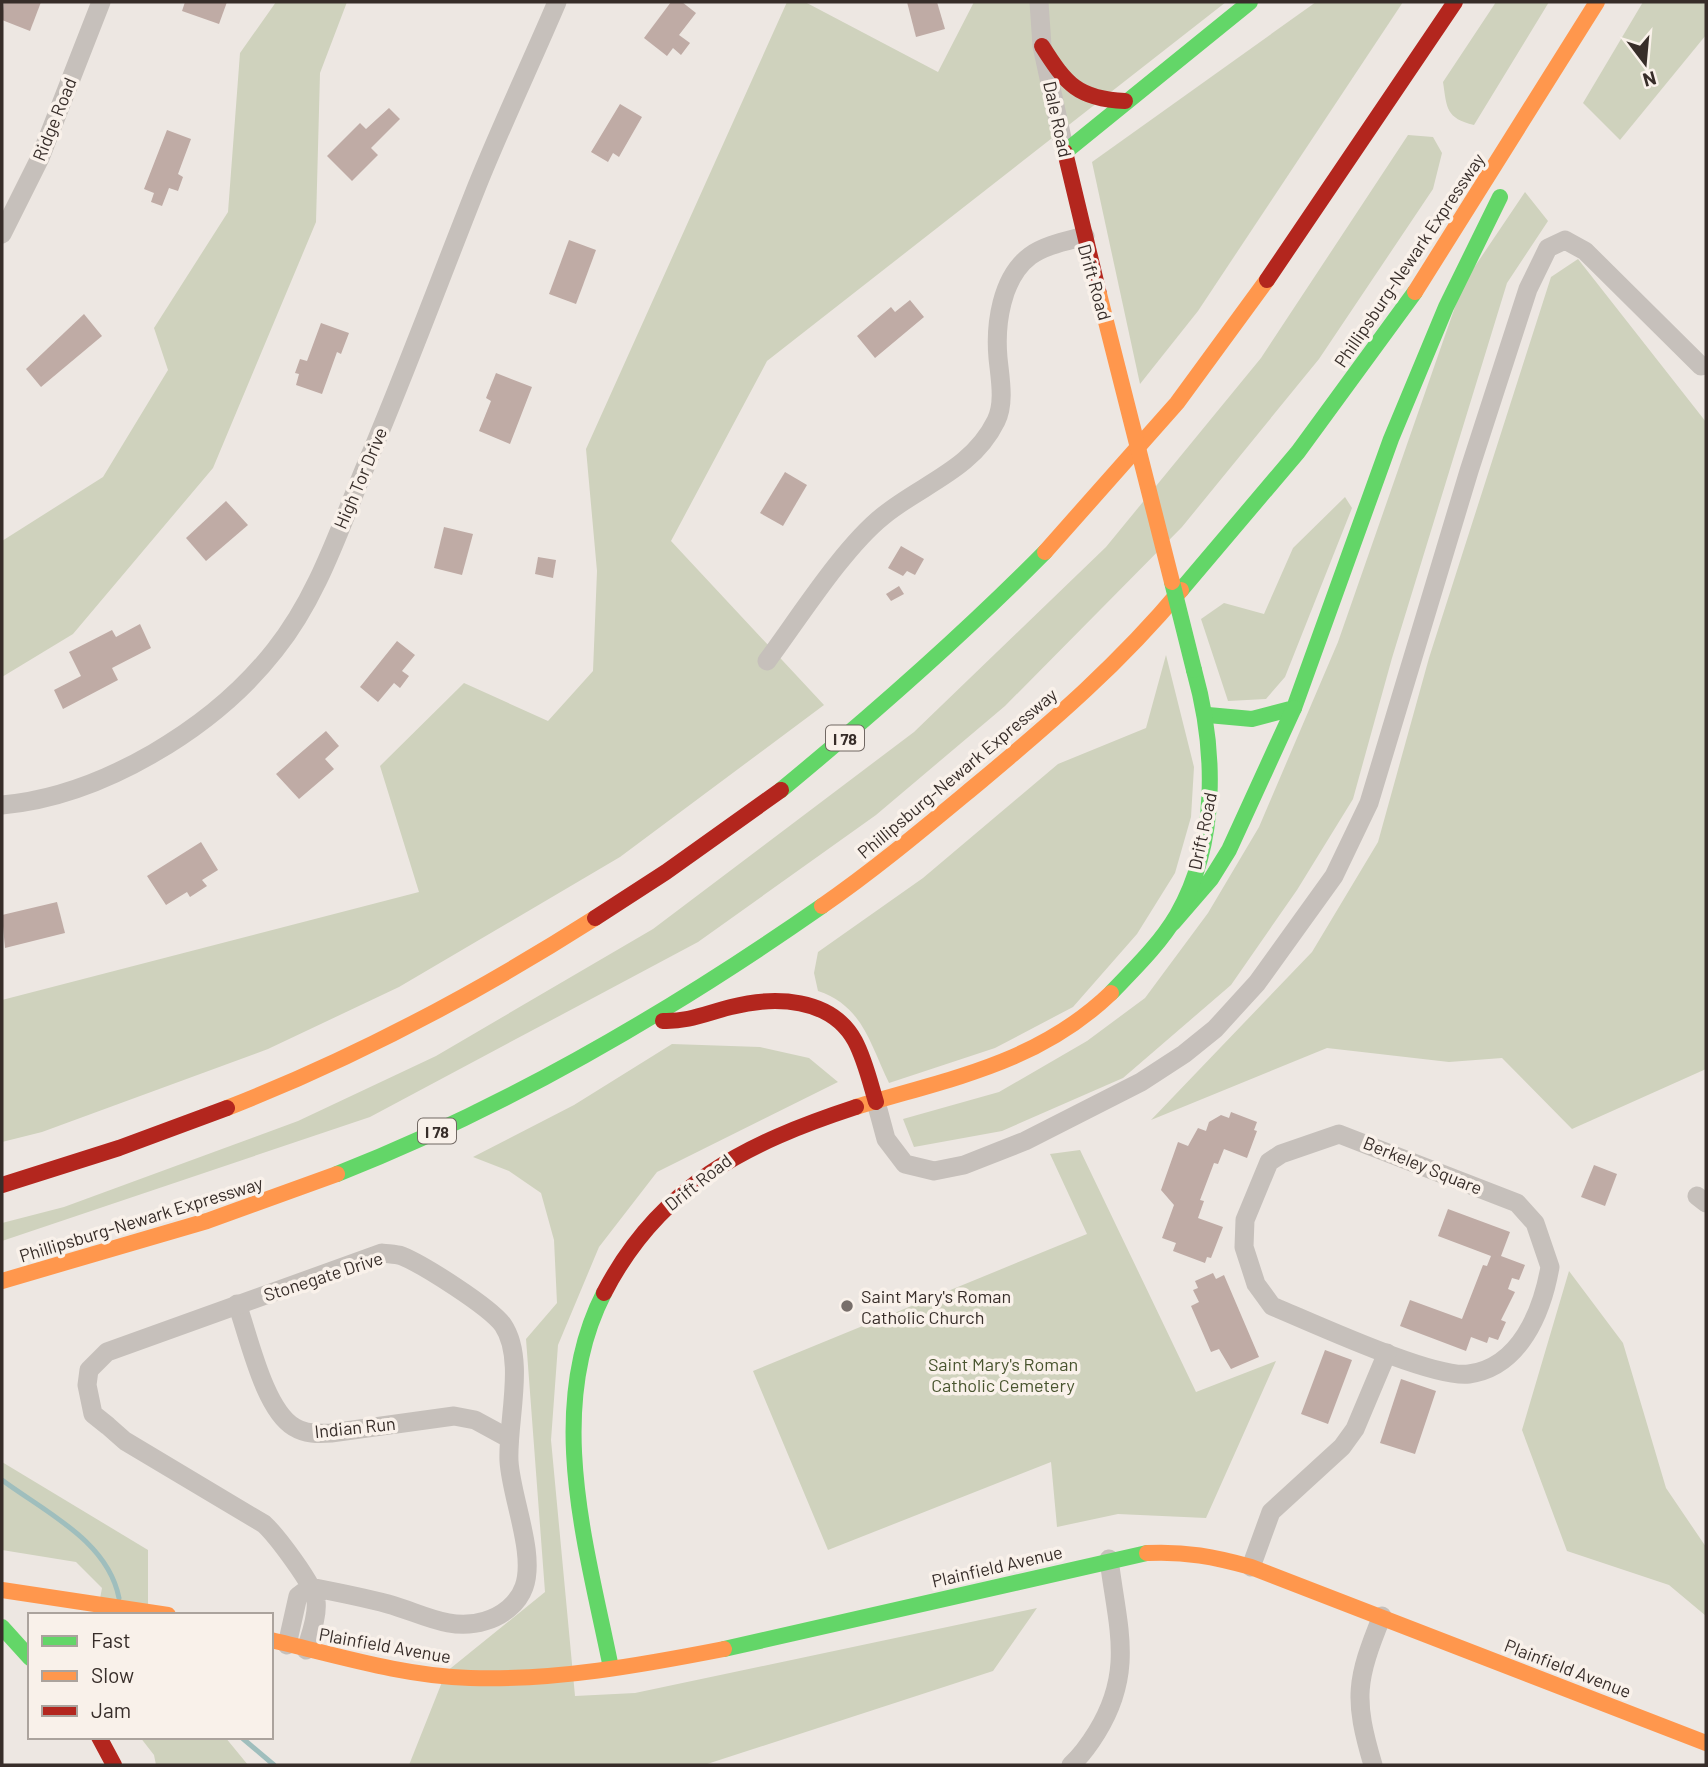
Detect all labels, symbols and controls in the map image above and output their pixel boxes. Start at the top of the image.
north arrow [1610,28,1680,98]
text: N [1641,67,1659,93]
street label: Ridge Road [27,74,81,164]
street label: Dale Road [1039,79,1077,159]
street label: Phillipsburg-Newark Expressway [1329,149,1489,371]
street label: Drift Road [1074,241,1116,323]
street label: High Tor Drive [329,424,391,532]
street label: Phillipsburg-Newark Expressway [853,683,1061,863]
road number: I 78 [826,726,864,750]
street label: Drift Road [1183,790,1221,872]
road number: I 78 [418,1119,456,1144]
street label: Berkeley Square [1360,1131,1486,1199]
street label: Drift Road [660,1149,736,1215]
street label: Phillipsburg-Newark Expressway [17,1171,265,1267]
street label: Stonegate Drive [261,1246,385,1306]
place label: Saint Mary's Roman Catholic Church [861,1285,1011,1328]
marker: Saint Mary's Roman Catholic Church [839,1298,855,1314]
park label: Saint Mary's Roman Catholic Cemetery [928,1353,1078,1396]
street label: Indian Run [313,1412,397,1442]
street label: Plainfield Avenue [929,1540,1065,1592]
legend [28,1613,273,1739]
street label: Plainfield Avenue [317,1623,453,1667]
text: Fast [91,1627,131,1652]
street label: Plainfield Avenue [1502,1634,1634,1702]
text: Slow [91,1662,134,1687]
text: Jam [91,1697,131,1722]

